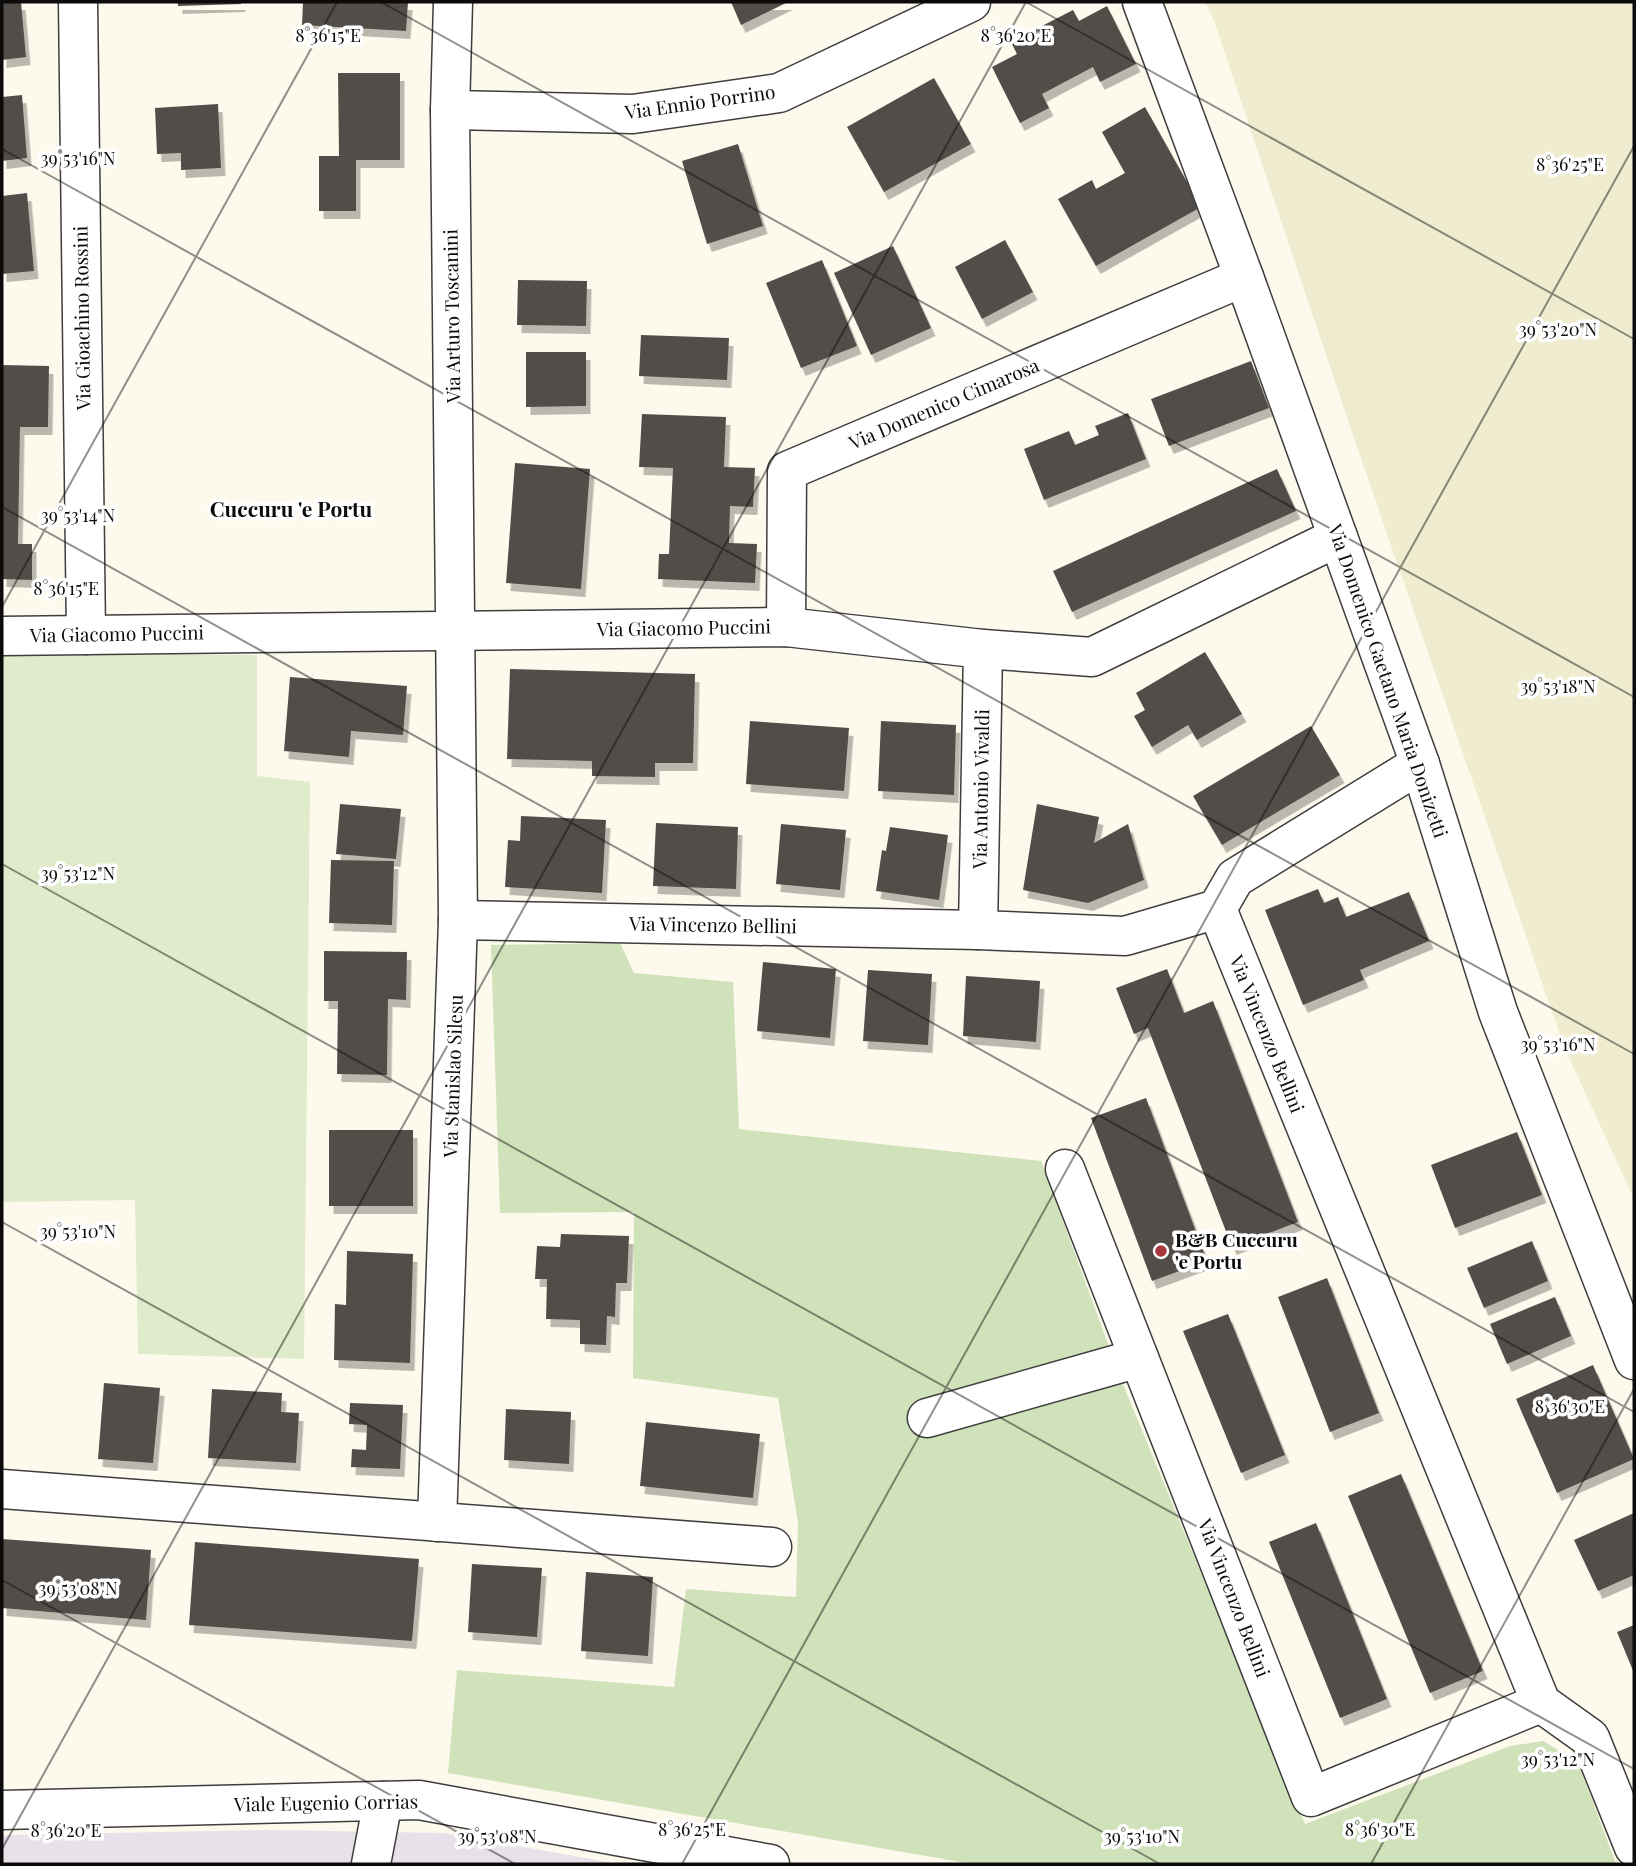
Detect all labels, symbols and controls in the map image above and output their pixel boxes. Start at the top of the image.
text: 8°36'15"E [295,23,361,47]
text: 8°36'20"E [981,23,1051,47]
street label: Via Ennio Porrino [622,78,777,125]
text: 39°53'16"N [40,146,116,170]
text: 8°36'25"E [1536,152,1604,176]
street label: Via Gioachino Rossini [66,225,96,411]
street label: Via Arturo Toscanini [436,229,466,404]
text: 39°53'20"N [1519,317,1598,341]
street label: Via Domenico Cimarosa [844,351,1043,455]
district label: Cuccuru 'e Portu [210,494,372,522]
text: 39°53'14"N [41,503,116,527]
street label: Via Domenico Gaetano Maria Donizetti [1323,520,1455,841]
text: 8°36'15"E [33,576,99,600]
street label: Via Giacomo Puccini [596,612,772,642]
street label: Via Giacomo Puccini [29,618,205,648]
text: 39°53'18"N [1520,674,1596,698]
street label: Via Antonio Vivaldi [966,709,994,870]
text: 39°53'12"N [41,861,116,885]
street label: Via Vincenzo Bellini [628,910,798,938]
street label: Via Vincenzo Bellini [1224,950,1312,1117]
street label: Via Stanislao Silesu [436,994,468,1159]
text: 39°53'16"N [1520,1032,1596,1056]
text: 39°53'10"N [40,1219,117,1243]
place label: B&B Cuccuru 'e Portu [1175,1226,1298,1274]
marker: B&B Cuccuru 'e Portu [1153,1243,1169,1259]
text: 8°36'30"E [1535,1394,1605,1418]
street label: Via Vincenzo Bellini [1192,1514,1277,1681]
text: 39°53'08"N [38,1576,118,1600]
text: 39°53'12"N [1521,1747,1596,1771]
street label: Viale Eugenio Corrias [233,1787,418,1817]
text: 8°36'25"E [658,1817,726,1841]
text: 8°36'30"E [1345,1817,1415,1841]
text: 8°36'20"E [31,1818,101,1842]
text: 39°53'08"N [457,1824,537,1848]
text: 39°53'10"N [1104,1824,1181,1848]

